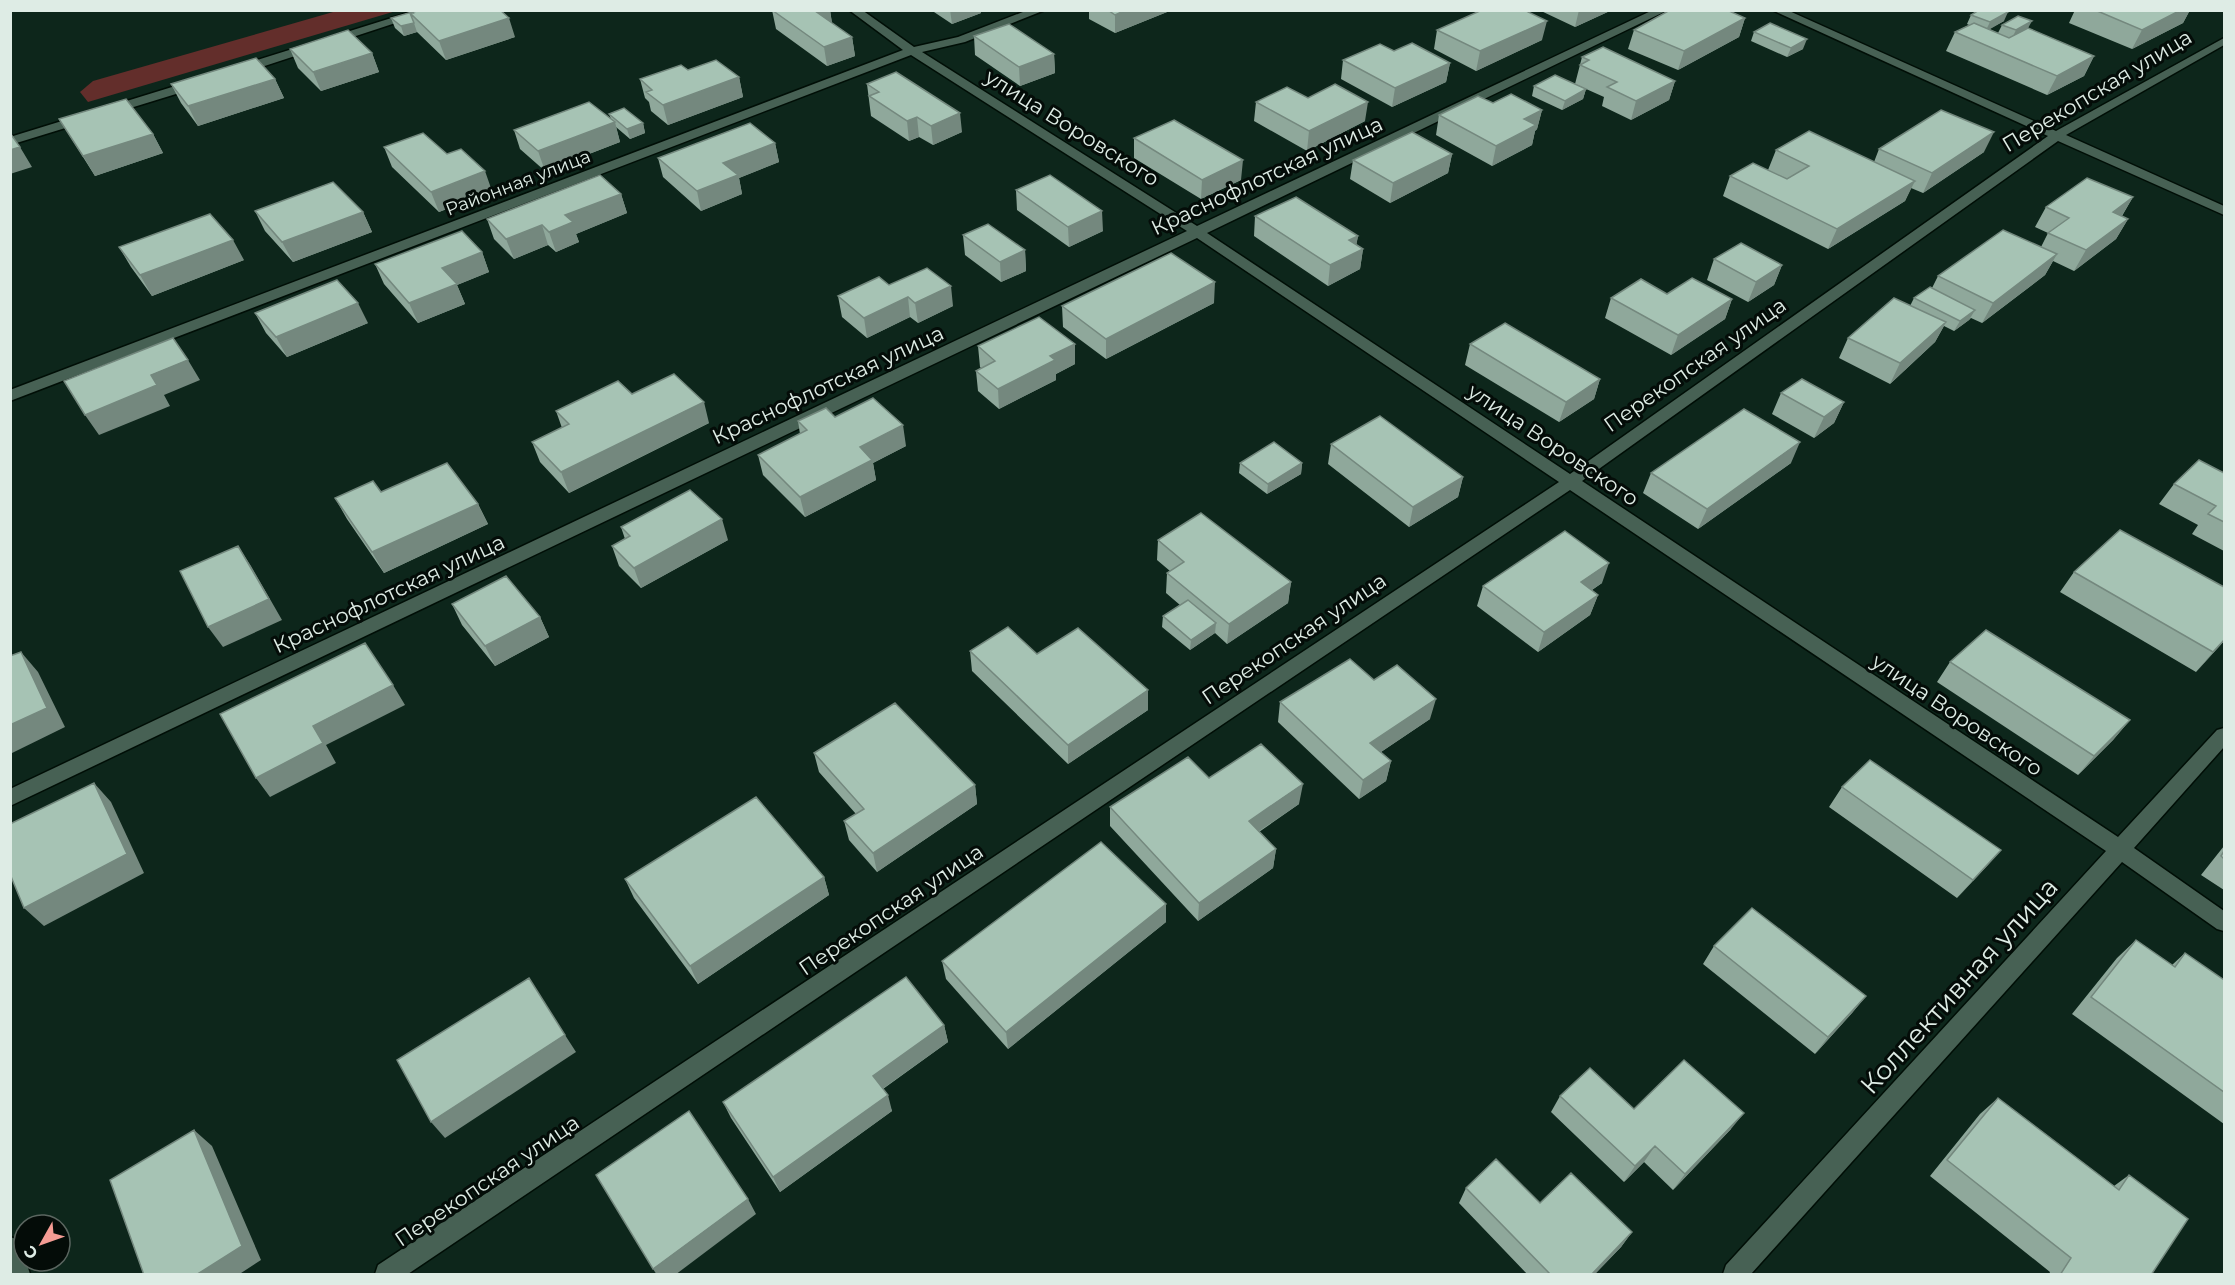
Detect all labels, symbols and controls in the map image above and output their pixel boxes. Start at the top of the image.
street label: Перекопская улица [1997,24,2196,157]
street label: улица Воровского [980,63,1164,191]
street label: Краснофлотская улица [1147,111,1386,240]
street label: Районная улица [442,145,594,221]
street label: Перекопская улица [1599,292,1791,437]
street label: Краснофлотская улица [708,320,947,449]
street label: улица Воровского [1462,378,1643,511]
street label: Краснофлотская улица [269,529,508,658]
street label: Перекопская улица [1197,568,1391,710]
street label: улица Воровского [1866,648,2047,781]
street label: Перекопская улица [794,839,988,981]
street label: Коллективная улица [1853,871,2065,1101]
street label: Перекопская улица [390,1110,584,1252]
north arrow [12,1213,72,1273]
text: С [20,1241,42,1263]

